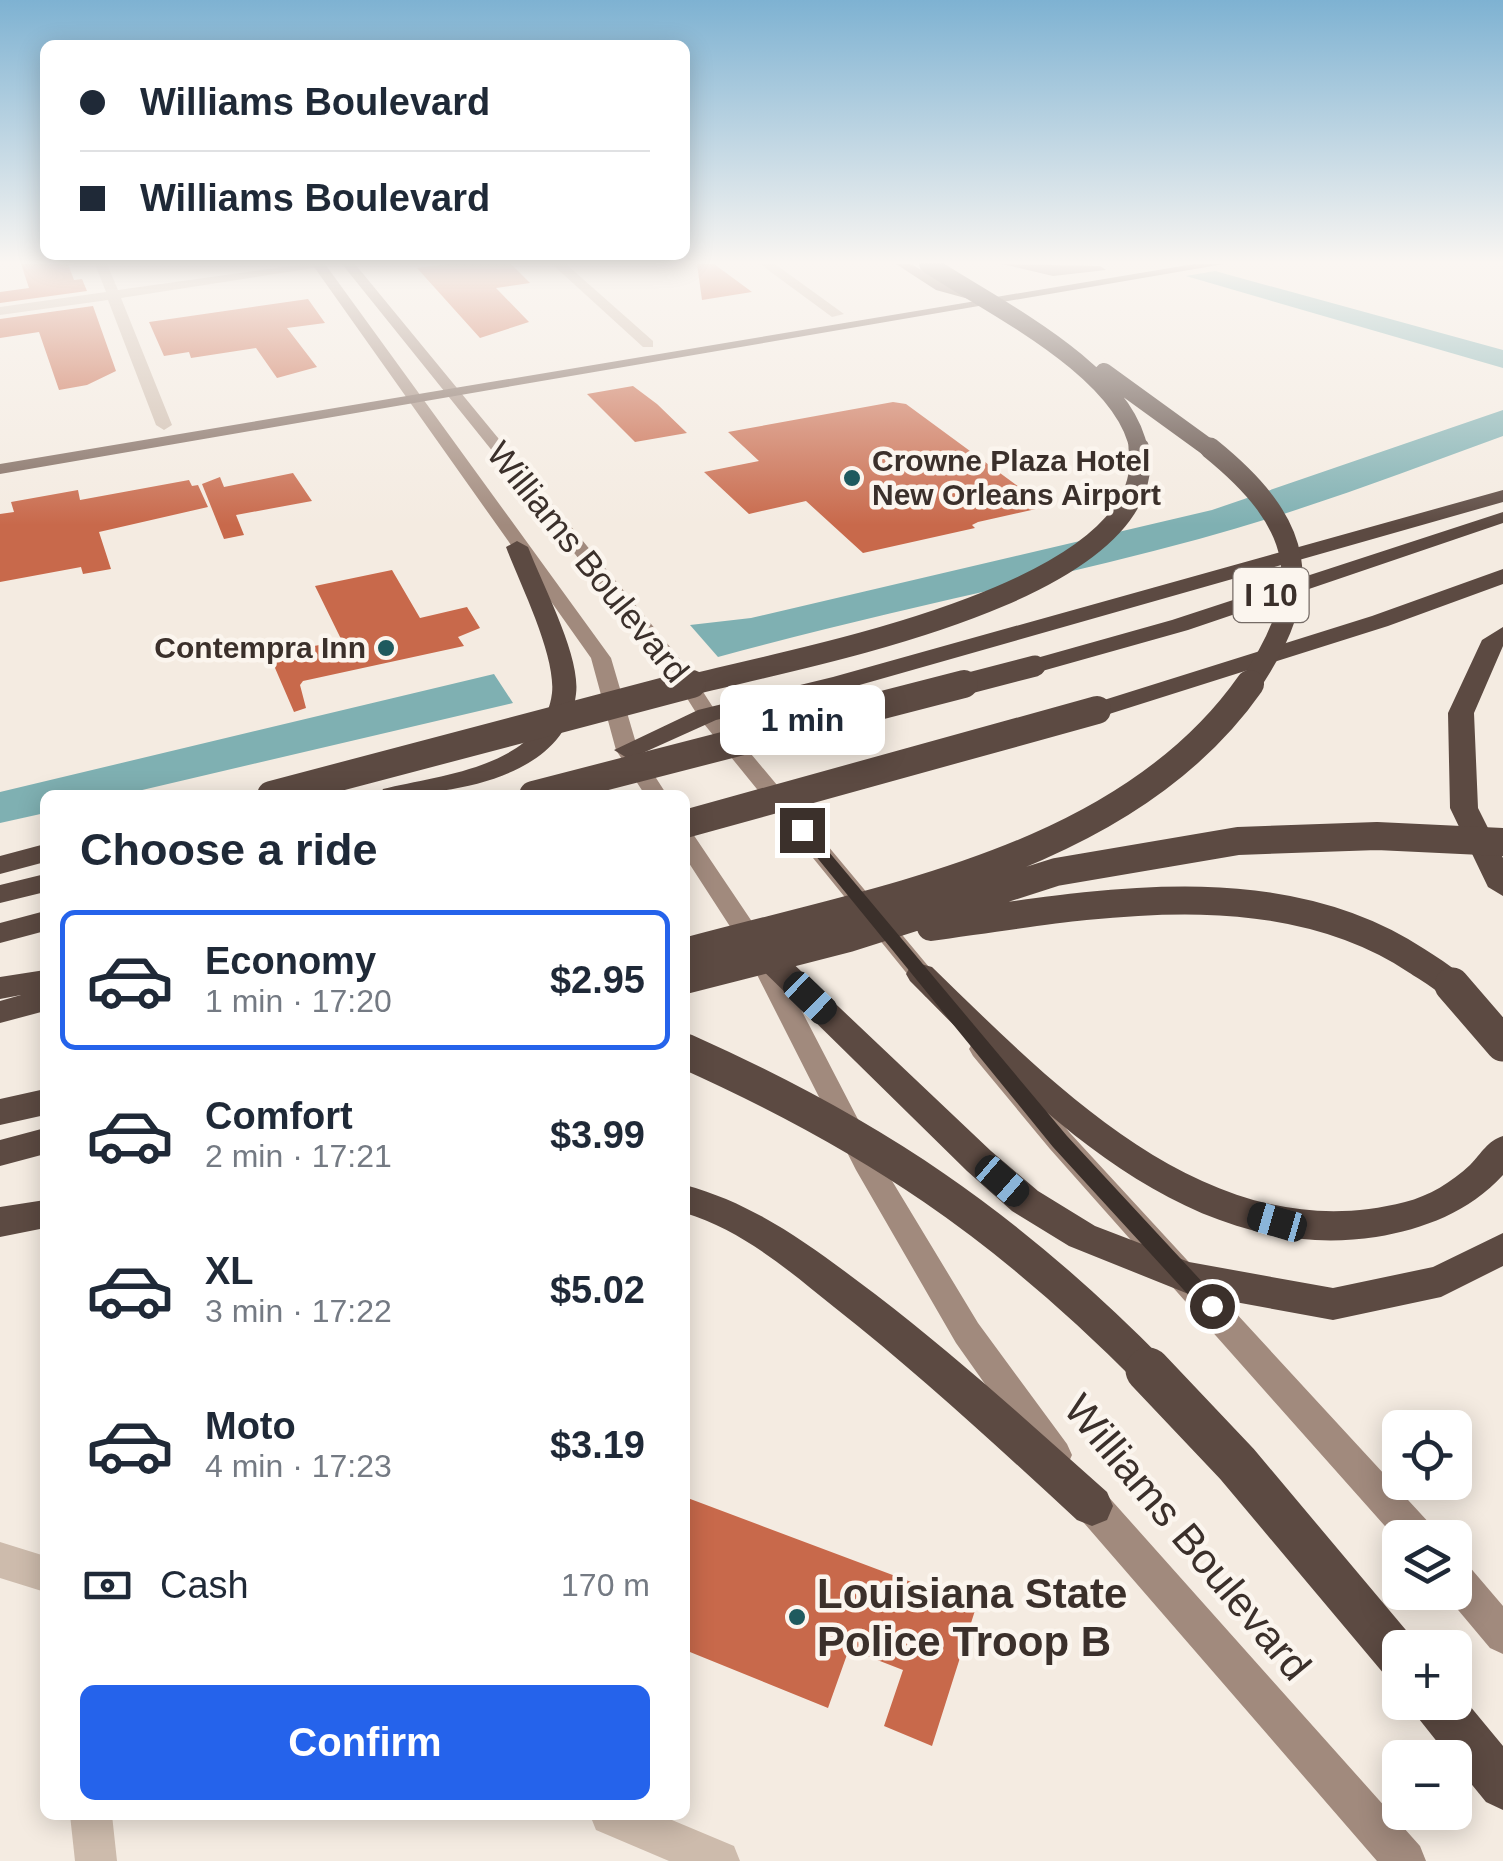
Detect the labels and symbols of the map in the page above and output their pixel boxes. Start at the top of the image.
street label: Williams Boulevard [480,434,697,690]
place label: Crowne Plaza Hotel New Orleans Airport [872,444,1161,511]
marker: Crowne Plaza Hotel New Orleans Airport [841,467,863,489]
road number: I 10 [1234,568,1308,622]
place label: Contempra Inn [154,631,366,664]
marker: Contempra Inn [375,637,397,659]
callout: 1 min [720,685,884,755]
route end [780,808,825,853]
car [778,966,842,1030]
car [970,1150,1034,1212]
car [1244,1199,1310,1245]
route start [1190,1284,1235,1329]
street label: Williams Boulevard [1055,1385,1320,1689]
place label: Louisiana State Police Troop B [817,1570,1127,1665]
marker: Louisiana State Police Troop B [786,1606,808,1628]

